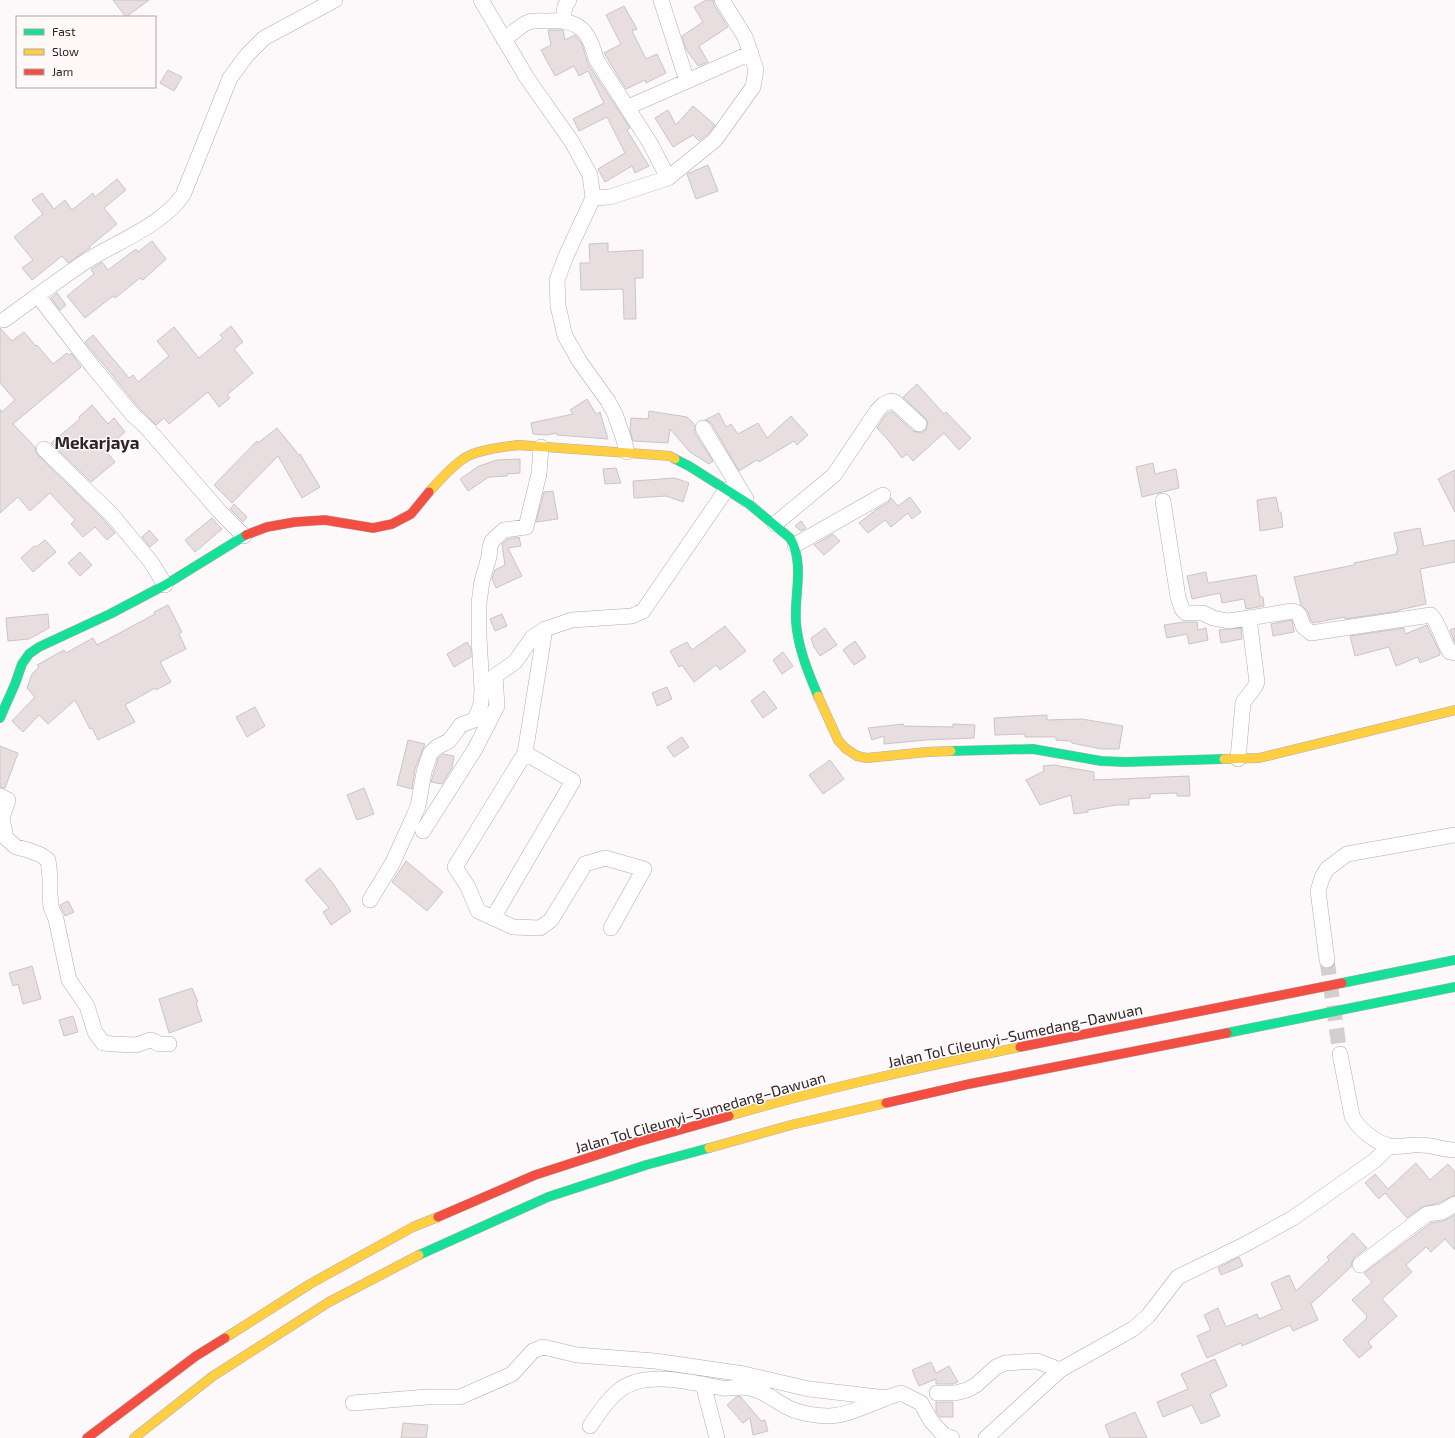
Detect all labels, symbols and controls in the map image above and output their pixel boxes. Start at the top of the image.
legend [16,16,156,88]
text: Fast [52,24,76,38]
text: Slow [52,44,79,58]
text: Jam [52,64,73,78]
district label: Mekarjaya [54,432,140,453]
street label: Jalan Tol Cileunyi–Sumedang–Dawuan [886,999,1144,1071]
street label: Jalan Tol Cileunyi–Sumedang–Dawuan [572,1067,828,1157]

